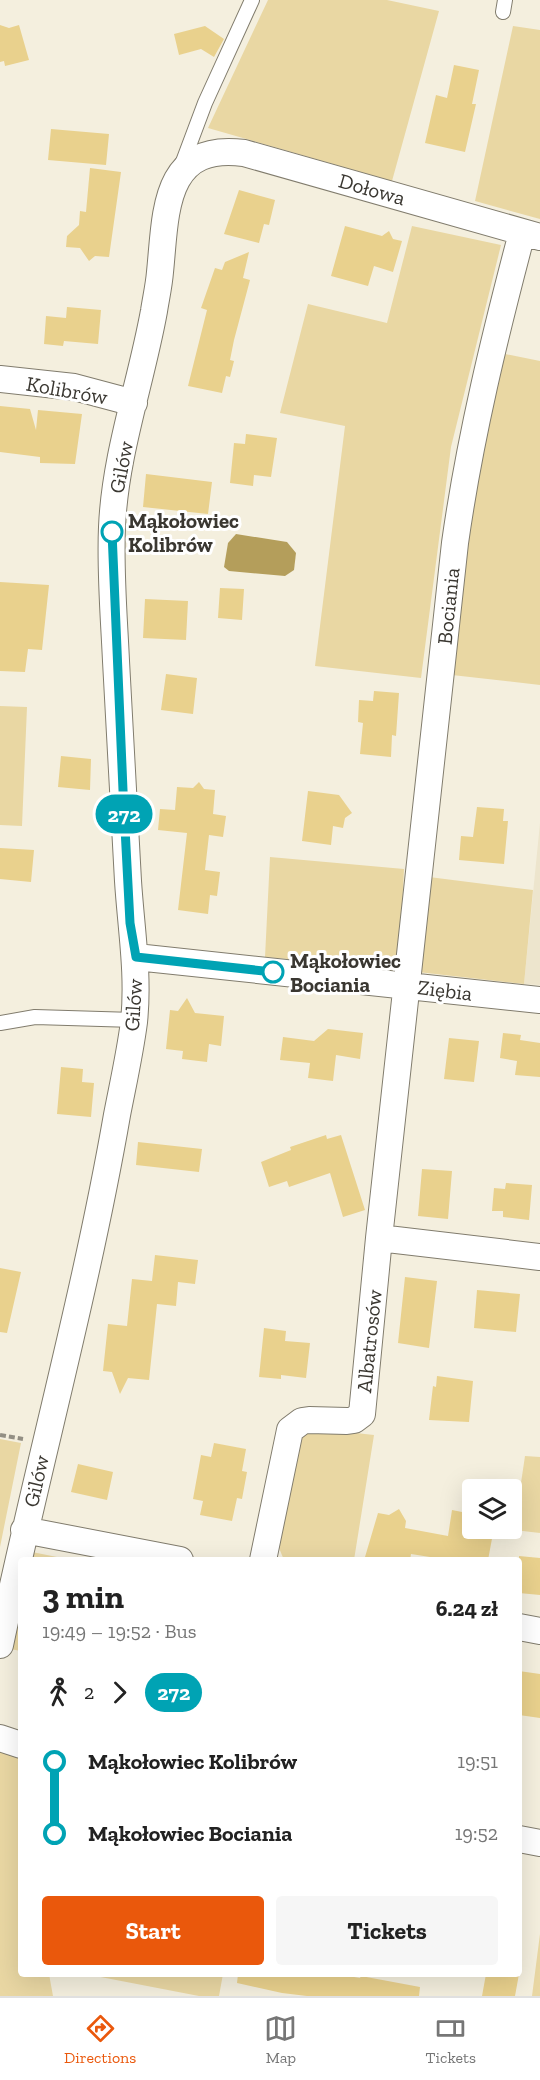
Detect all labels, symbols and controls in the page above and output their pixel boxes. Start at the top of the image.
street label: Dołowa [336,168,408,210]
street label: Kolibrów [24,371,110,409]
street label: Gilów [104,439,138,495]
place label: Mąkołowiec Kolibrów [128,508,239,557]
marker: Mąkołowiec Kolibrów [101,521,123,543]
street label: Bociania [432,566,464,646]
line badge: 272 [90,794,158,834]
text: 272 [108,802,140,827]
place label: Mąkołowiec Bociania [290,948,401,997]
marker: Mąkołowiec Bociania [262,961,284,983]
street label: Ziębia [416,974,474,1006]
street label: Gilów [119,978,147,1032]
street label: Albatrosów [351,1288,387,1394]
street label: Gilów [18,1453,54,1509]
map controls [462,1479,522,1539]
button: layers [462,1479,522,1539]
text: 3 min [42,1577,124,1616]
text: 6.24 zł [436,1595,498,1622]
text: 19:49 – 19:52 · Bus [42,1619,197,1643]
icon: walk [42,1676,75,1709]
icon: forward [103,1676,136,1709]
text: 2 [84,1680,94,1704]
text: 272 [157,1680,190,1705]
text: Mąkołowiec Kolibrów [88,1748,297,1775]
text: 19:51 [457,1749,498,1773]
text: Mąkołowiec Bociania [88,1820,292,1847]
text: 19:52 [455,1821,498,1845]
button: Start [42,1896,264,1965]
button: Tickets [276,1896,498,1965]
tab: Directions [64,2012,136,2067]
tab: Map [264,2012,297,2067]
tab: Tickets [426,2012,476,2067]

